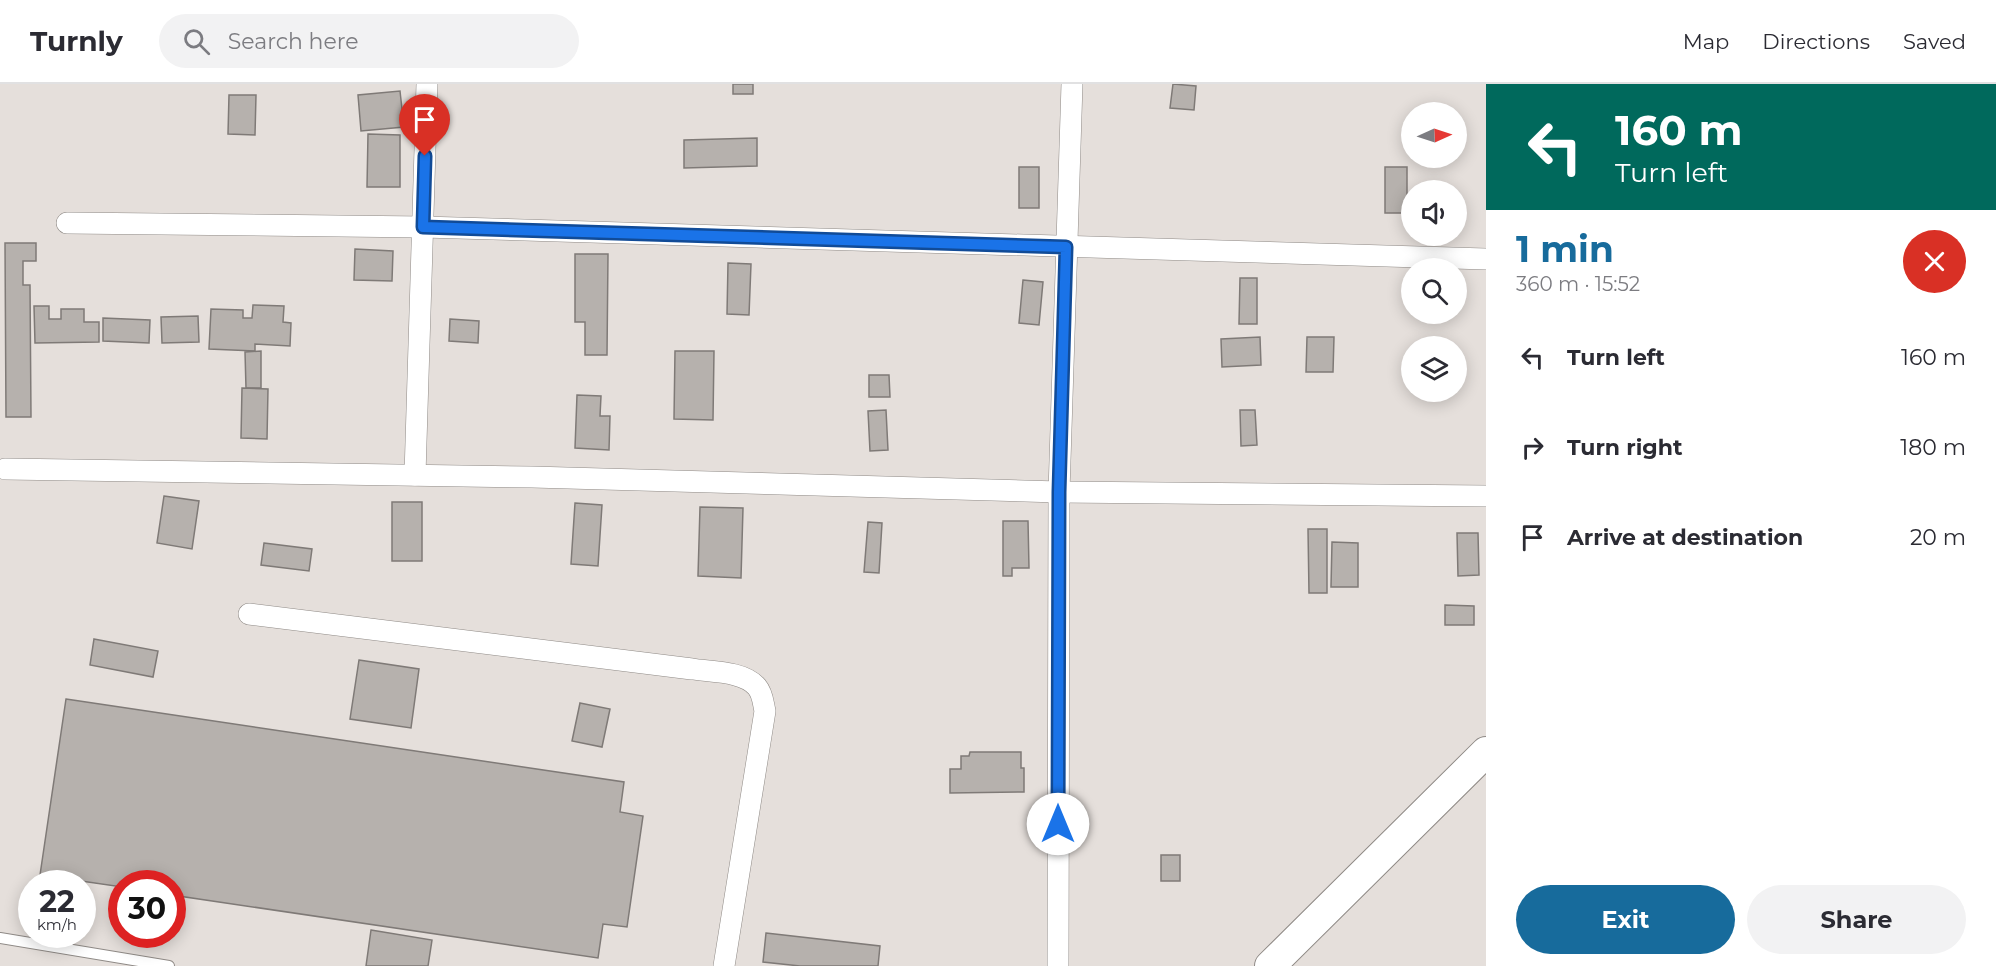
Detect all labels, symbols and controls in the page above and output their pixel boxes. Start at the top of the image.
search box [159,14,579,68]
text: Turnly [30,24,123,58]
icon: search [180,25,213,58]
text: Search here [228,28,359,55]
text: Map [1683,29,1729,54]
text: Directions [1762,29,1870,54]
text: Saved [1903,29,1966,54]
pin [399,94,450,156]
north arrow [1401,102,1467,168]
map controls [1401,102,1467,402]
icon: arrive [408,103,441,136]
text: 160 m [1615,104,1743,156]
icon: left [1516,108,1594,186]
text: Turn left [1615,156,1728,189]
button: sound [1401,180,1467,246]
text: 1 min [1516,227,1614,271]
button: close [1903,230,1966,293]
button: search [1401,258,1467,324]
text: 360 m · 15:52 [1516,272,1640,296]
button: layers [1401,336,1467,402]
icon: left [1516,341,1549,374]
text: Turn left [1567,344,1665,371]
text: 160 m [1901,344,1966,371]
icon: right [1516,431,1549,464]
text: Turn right [1567,434,1682,461]
text: 180 m [1900,434,1966,461]
icon: arrive [1516,521,1549,554]
text: Arrive at destination [1567,524,1803,551]
text: 20 m [1910,524,1966,551]
position arrow [1026,792,1090,856]
speed limit sign: 30 [108,870,186,948]
text: 22 [39,883,75,920]
button: Exit [1516,885,1735,954]
button: Share [1747,885,1966,954]
text: km/h [37,915,77,934]

